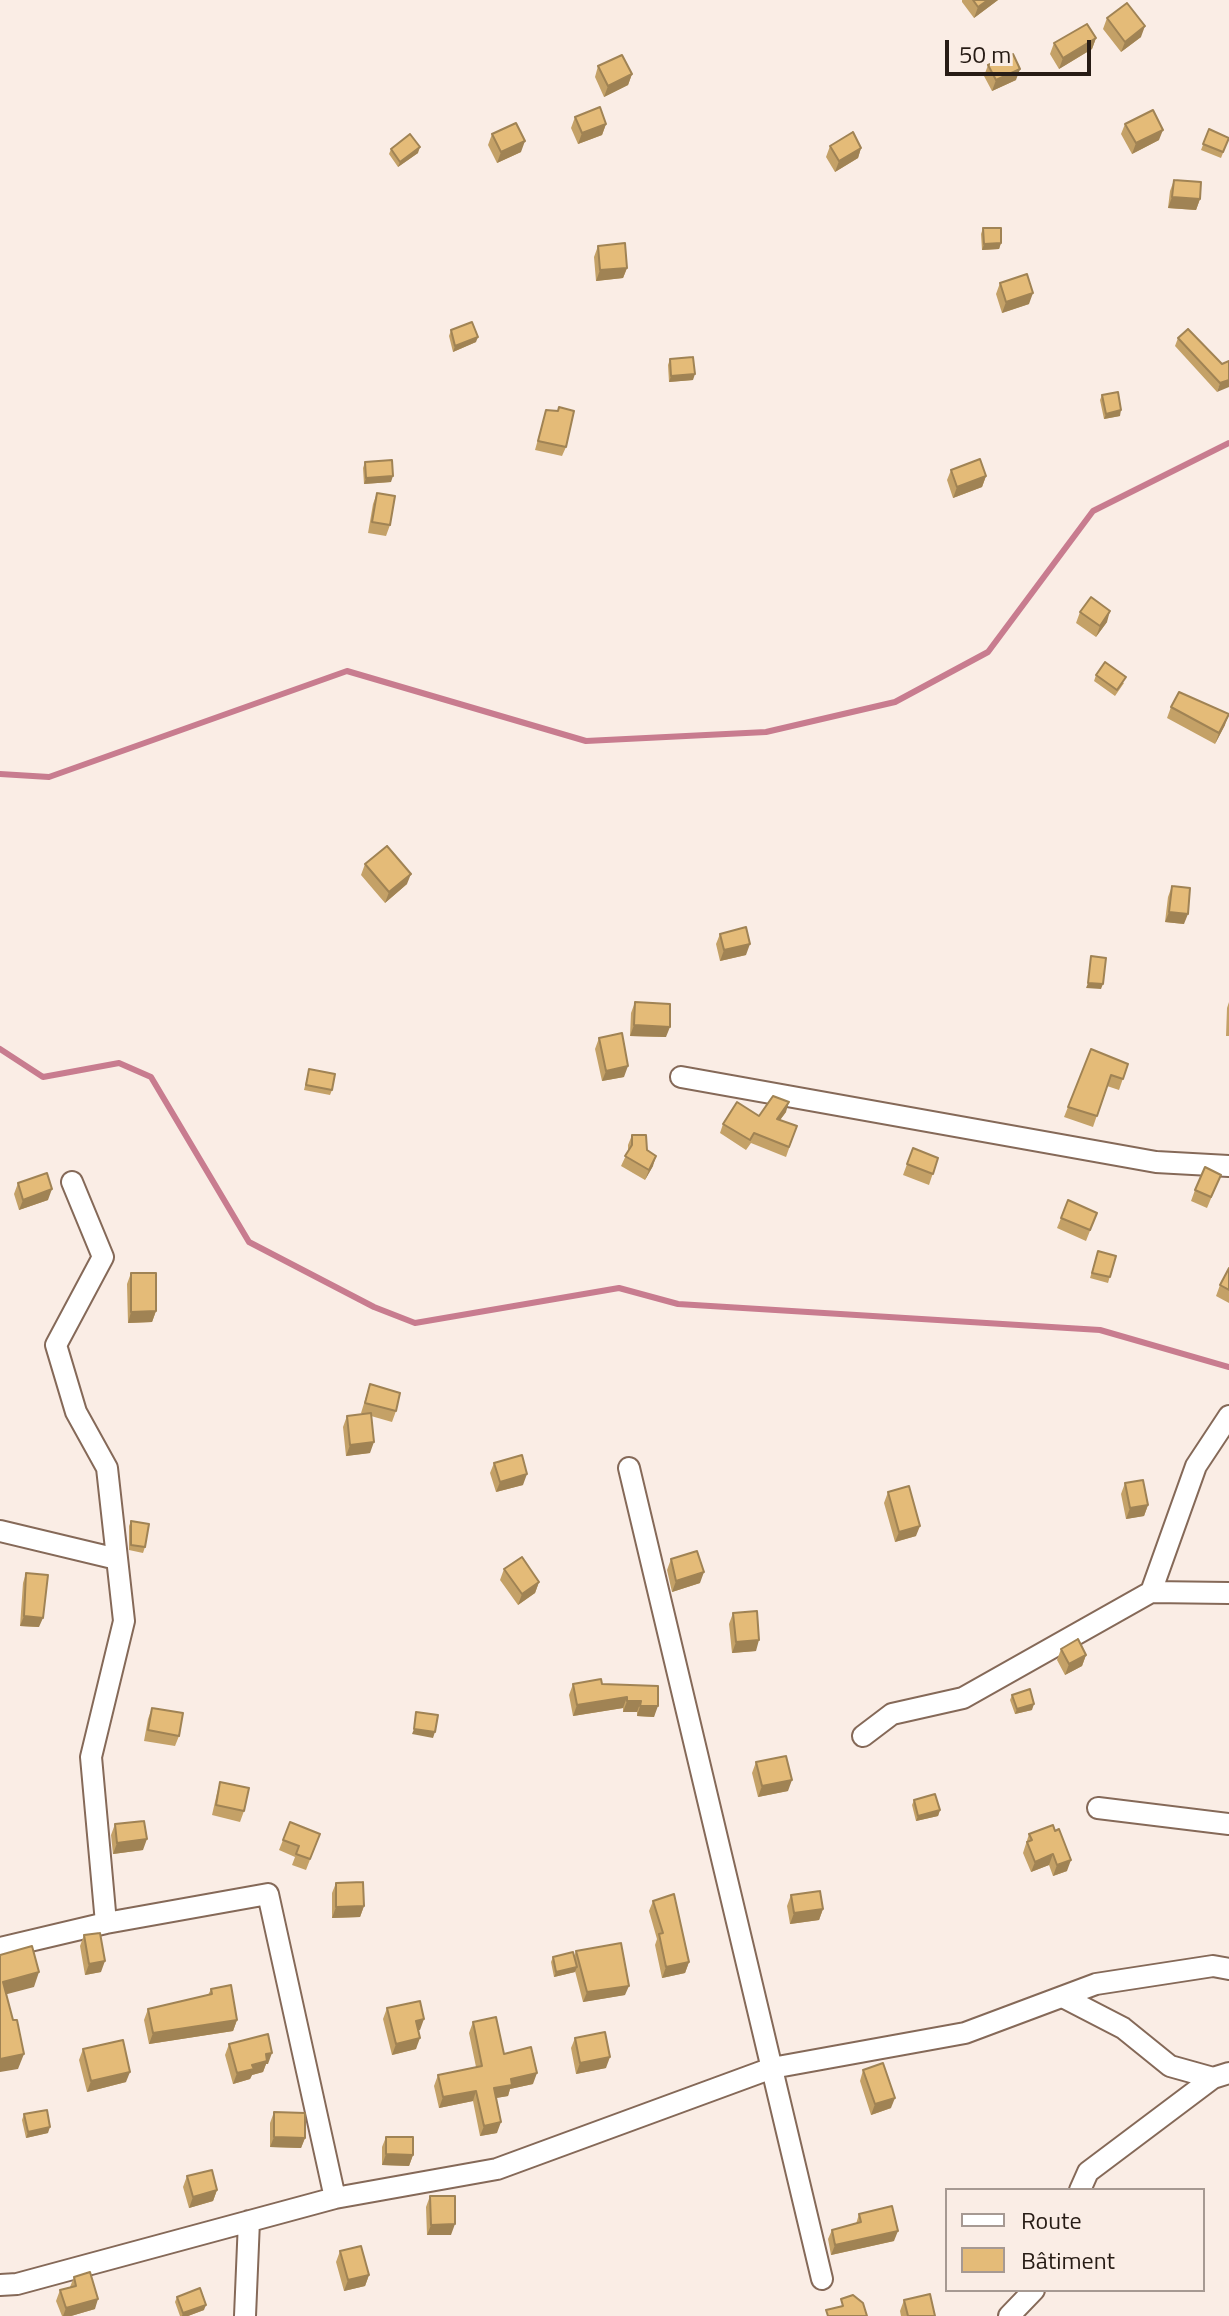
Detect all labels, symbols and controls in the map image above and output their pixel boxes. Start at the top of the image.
scale bar [949,24,1095,74]
text: 50 m [959,36,1011,72]
legend [945,2188,1205,2292]
text: Route [1021,2202,1082,2238]
text: Bâtiment [1021,2242,1115,2278]

